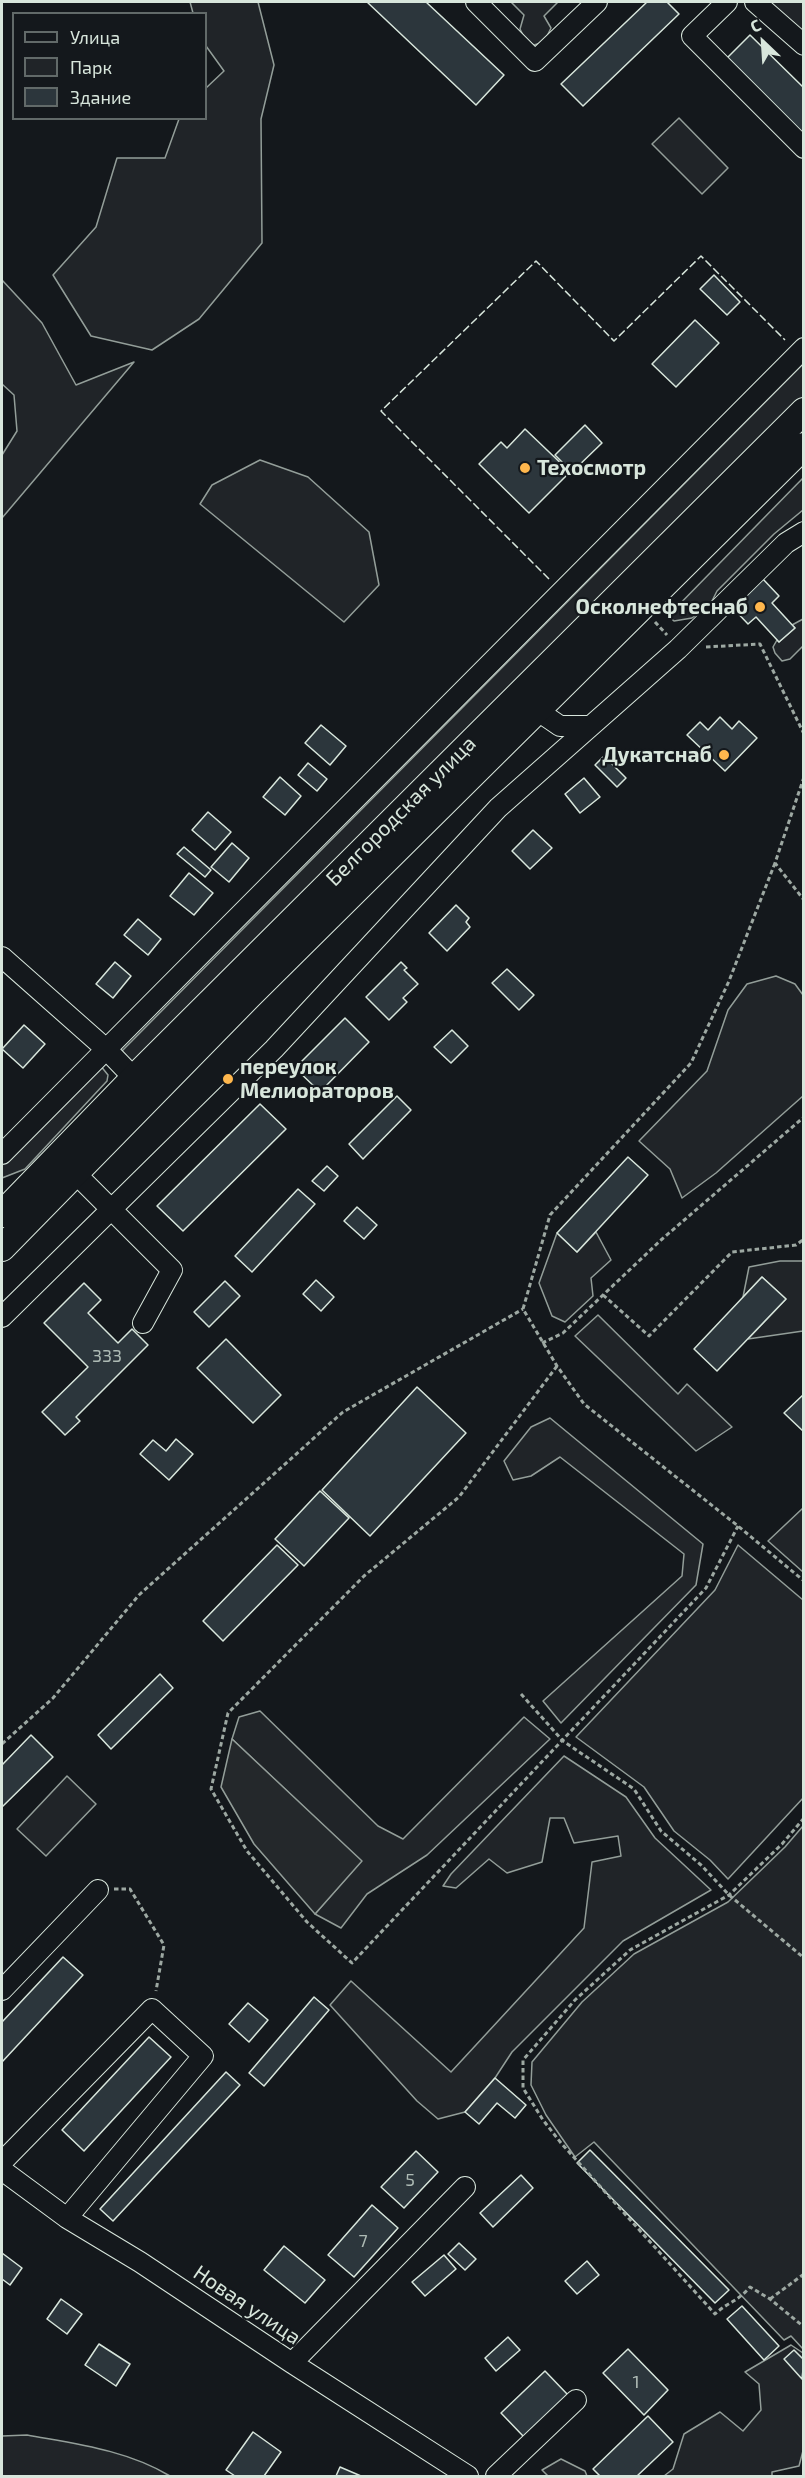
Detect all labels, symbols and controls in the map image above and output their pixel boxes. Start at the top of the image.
legend [12,12,207,120]
north arrow [733,12,793,72]
text: С [747,15,763,36]
text: Улица [70,26,120,48]
text: Парк [70,56,112,78]
text: Здание [70,86,131,108]
place label: Техосмотр [537,455,646,481]
marker: Техосмотр [518,461,532,475]
place label: Осколнефтеснаб [576,594,748,620]
marker: Осколнефтеснаб [753,600,767,614]
street label: Белгородская улица [321,731,481,891]
place label: Дукатснаб [602,742,712,768]
marker: Дукатснаб [717,748,731,762]
place label: переулок Мелиораторов [240,1054,394,1104]
marker: переулок Мелиораторов [221,1072,235,1086]
house number: 333 [92,1345,122,1367]
house number: 5 [405,2169,415,2191]
house number: 7 [358,2230,368,2252]
street label: Новая улица [189,2260,305,2350]
house number: 1 [632,2371,640,2393]

